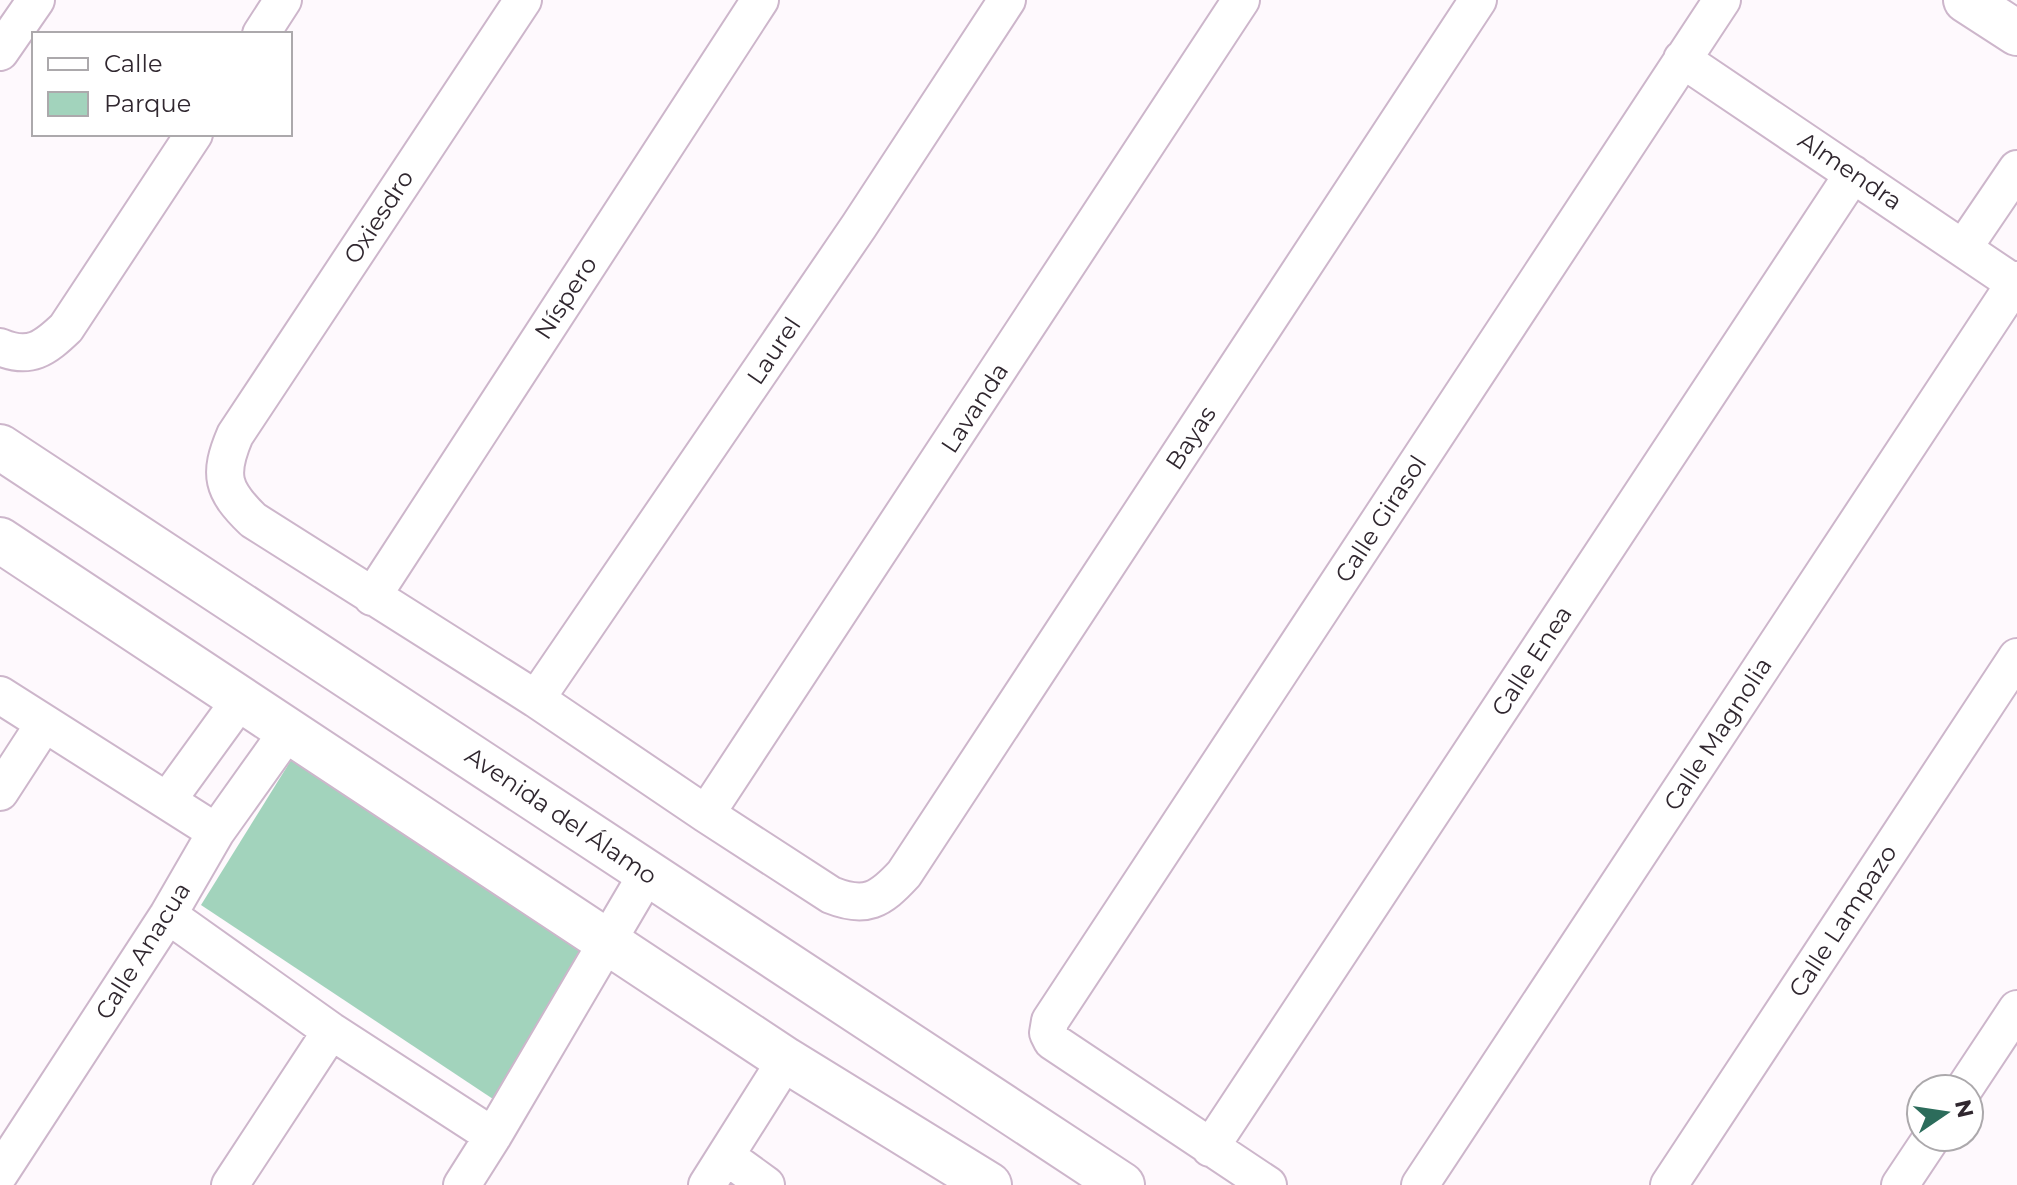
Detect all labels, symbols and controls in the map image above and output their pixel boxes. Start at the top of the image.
legend [32,32,292,136]
text: Calle [104,49,162,78]
text: Parque [104,89,191,118]
street label: Almendra [1793,125,1908,216]
street label: Oxiesdro [338,164,420,269]
street label: Níspero [528,251,603,345]
street label: Laurel [741,312,806,390]
street label: Lavanda [935,357,1014,458]
street label: Bayas [1159,400,1222,475]
street label: Calle Girasol [1329,450,1432,588]
street label: Calle Enea [1485,600,1578,721]
street label: Calle Magnolia [1657,652,1778,816]
street label: Avenida del Álamo [460,741,663,891]
street label: Calle Lampazo [1783,839,1903,1002]
street label: Calle Anacua [89,877,196,1025]
north arrow [1905,1073,1985,1153]
text: N [1949,1097,1979,1120]

